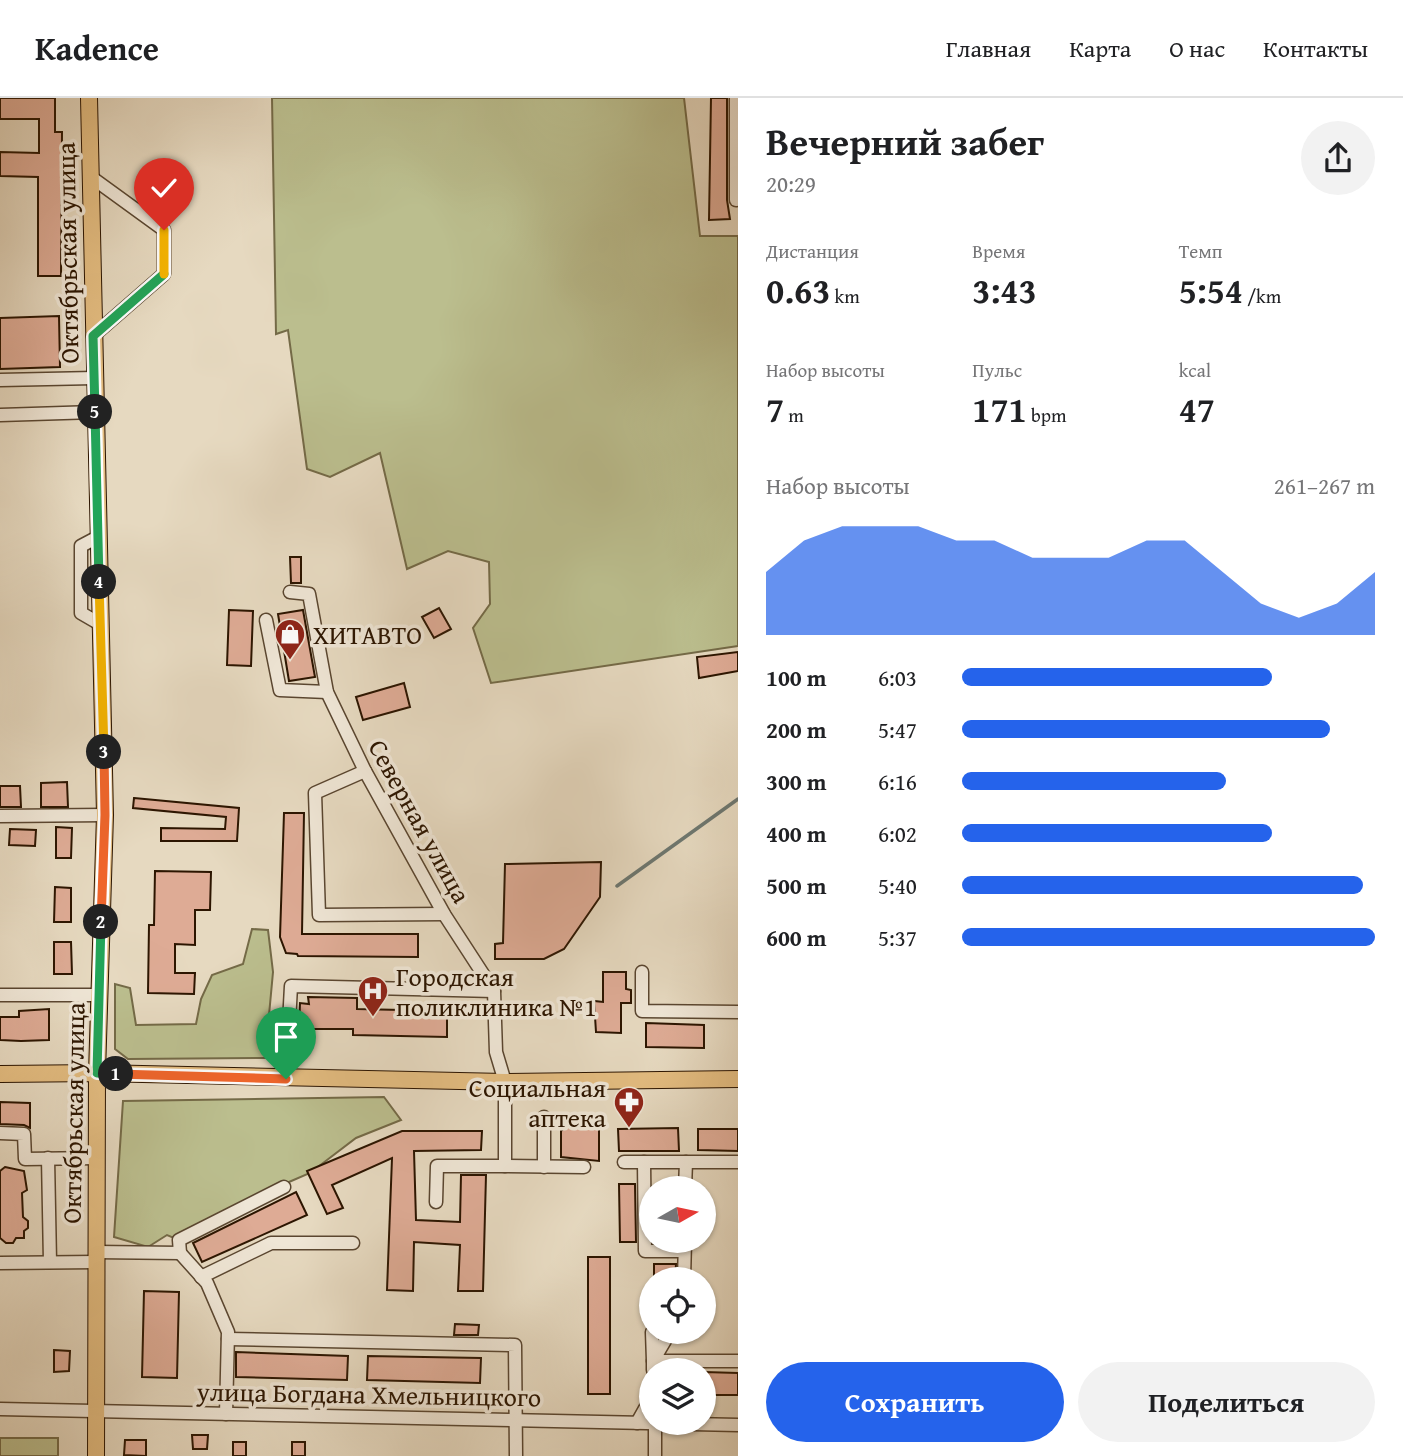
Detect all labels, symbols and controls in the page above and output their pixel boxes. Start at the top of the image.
text: Kadence [35,24,159,72]
text: Главная [946,31,1031,66]
text: Карта [1069,31,1131,66]
text: О нас [1169,31,1225,66]
text: Контакты [1263,31,1368,66]
text: Вечерний забег [766,113,1044,169]
button: share [1301,121,1375,195]
street label: Октябрьская улица [46,141,88,364]
pin [134,158,194,230]
text: 20:29 [766,167,816,200]
icon: check [145,169,183,207]
text: Дистанция [766,237,859,265]
text: Время [972,237,1025,265]
text: Темп [1179,237,1223,265]
text: 0.63 [766,265,830,316]
text: 3:43 [972,265,1037,316]
text: 5:54 [1179,265,1243,316]
text: km [830,282,860,310]
text: /km [1243,282,1281,310]
text: Набор высоты [766,356,885,384]
text: Пульс [972,356,1022,384]
text: kcal [1179,356,1211,384]
text: 7 [766,384,784,435]
text: 171 [972,384,1027,435]
text: 47 [1179,384,1215,435]
pin: 5 [78,394,112,430]
text: 5 [90,397,99,425]
text: m [784,401,804,429]
text: bpm [1027,401,1067,429]
text: Набор высоты [766,469,910,502]
text: 261–267 m [1274,469,1375,502]
pin: 4 [82,564,116,600]
text: 4 [94,567,103,595]
place label: ХИТАВТО [313,615,422,654]
shop icon: ХИТАВТО [273,617,307,661]
text: 100 m [766,661,827,694]
text: 6:03 [878,661,917,694]
text: 200 m [766,713,827,746]
text: 5:47 [878,713,917,746]
street label: Северная улица [359,732,481,910]
pin: 3 [86,734,122,770]
text: 3 [99,737,108,765]
text: 300 m [766,765,827,798]
text: 6:16 [878,765,917,798]
text: 400 m [766,817,827,850]
text: 6:02 [878,817,917,850]
text: 500 m [766,869,827,902]
text: 5:40 [878,869,917,902]
pin: 2 [84,904,119,940]
text: 2 [96,907,105,935]
text: 600 m [766,921,827,954]
text: 5:37 [878,921,917,954]
place label: Городская поликлиника №1 [396,957,596,1026]
hospital icon: Городская поликлиника №1 [356,974,390,1018]
street label: Октябрьская улица [52,1001,94,1224]
pin [256,1007,316,1079]
icon: arrive [267,1018,305,1056]
pin: 1 [99,1056,134,1091]
text: 1 [111,1059,120,1087]
place label: Социальная аптека [469,1068,607,1137]
pharmacy icon: Социальная аптека [612,1085,646,1129]
north arrow [639,1176,716,1253]
map controls [639,1176,716,1435]
button: locate [639,1267,716,1344]
button: layers [639,1358,716,1435]
button: Сохранить [766,1362,1064,1442]
button: Поделиться [1078,1362,1375,1442]
street label: улица Богдана Хмельницкого [195,1371,542,1417]

